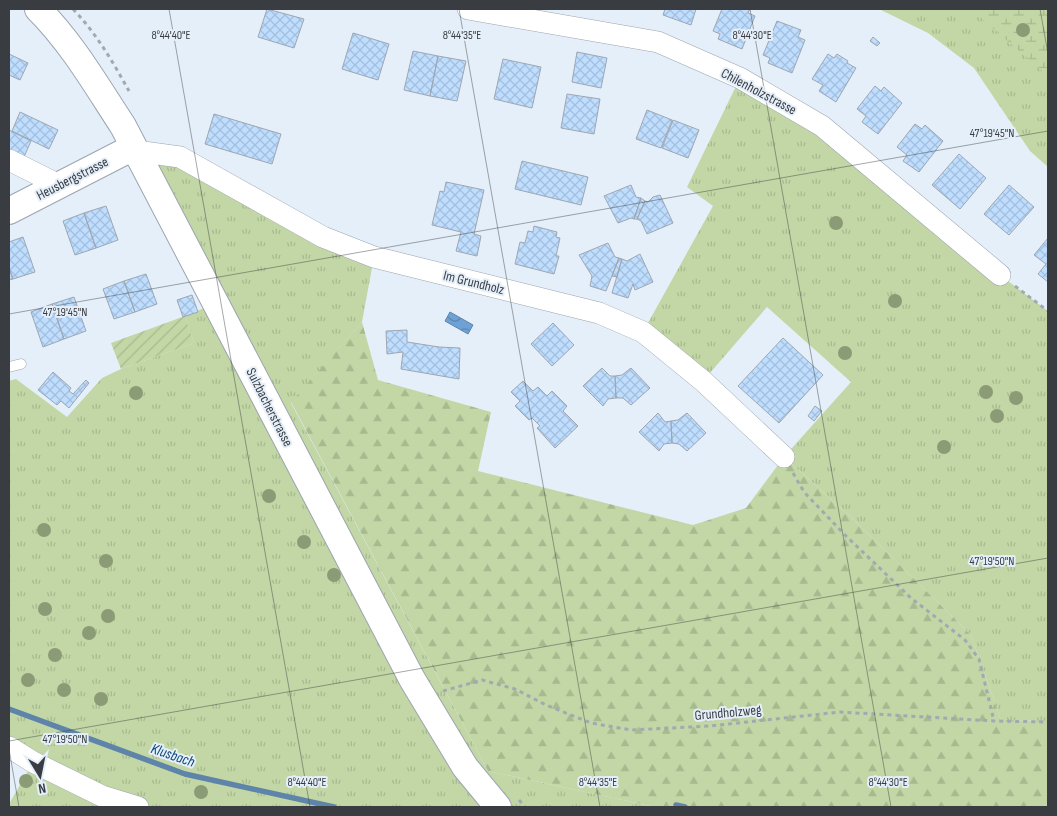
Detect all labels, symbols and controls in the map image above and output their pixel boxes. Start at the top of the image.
text: 8°44'40"E [151,28,191,43]
text: 8°44'35"E [443,28,481,43]
text: 8°44'30"E [732,28,772,43]
street label: Chilenholzstrasse [718,64,799,118]
text: 47°19'45"N [970,126,1014,141]
street label: Heusbergstrasse [33,153,111,204]
street label: Im Grundholz [442,267,506,298]
text: 47°19'45"N [43,305,87,320]
street label: Sulzbacherstrasse [243,365,297,449]
text: 47°19'50"N [970,554,1014,569]
street label: Grundholzweg [694,701,763,724]
text: 47°19'50"N [43,732,87,747]
water label: Klusbach [148,739,197,772]
north arrow [15,751,65,801]
text: 8°44'40"E [287,775,327,790]
text: 8°44'35"E [579,775,617,790]
text: 8°44'30"E [868,775,908,790]
text: N [37,779,47,797]

